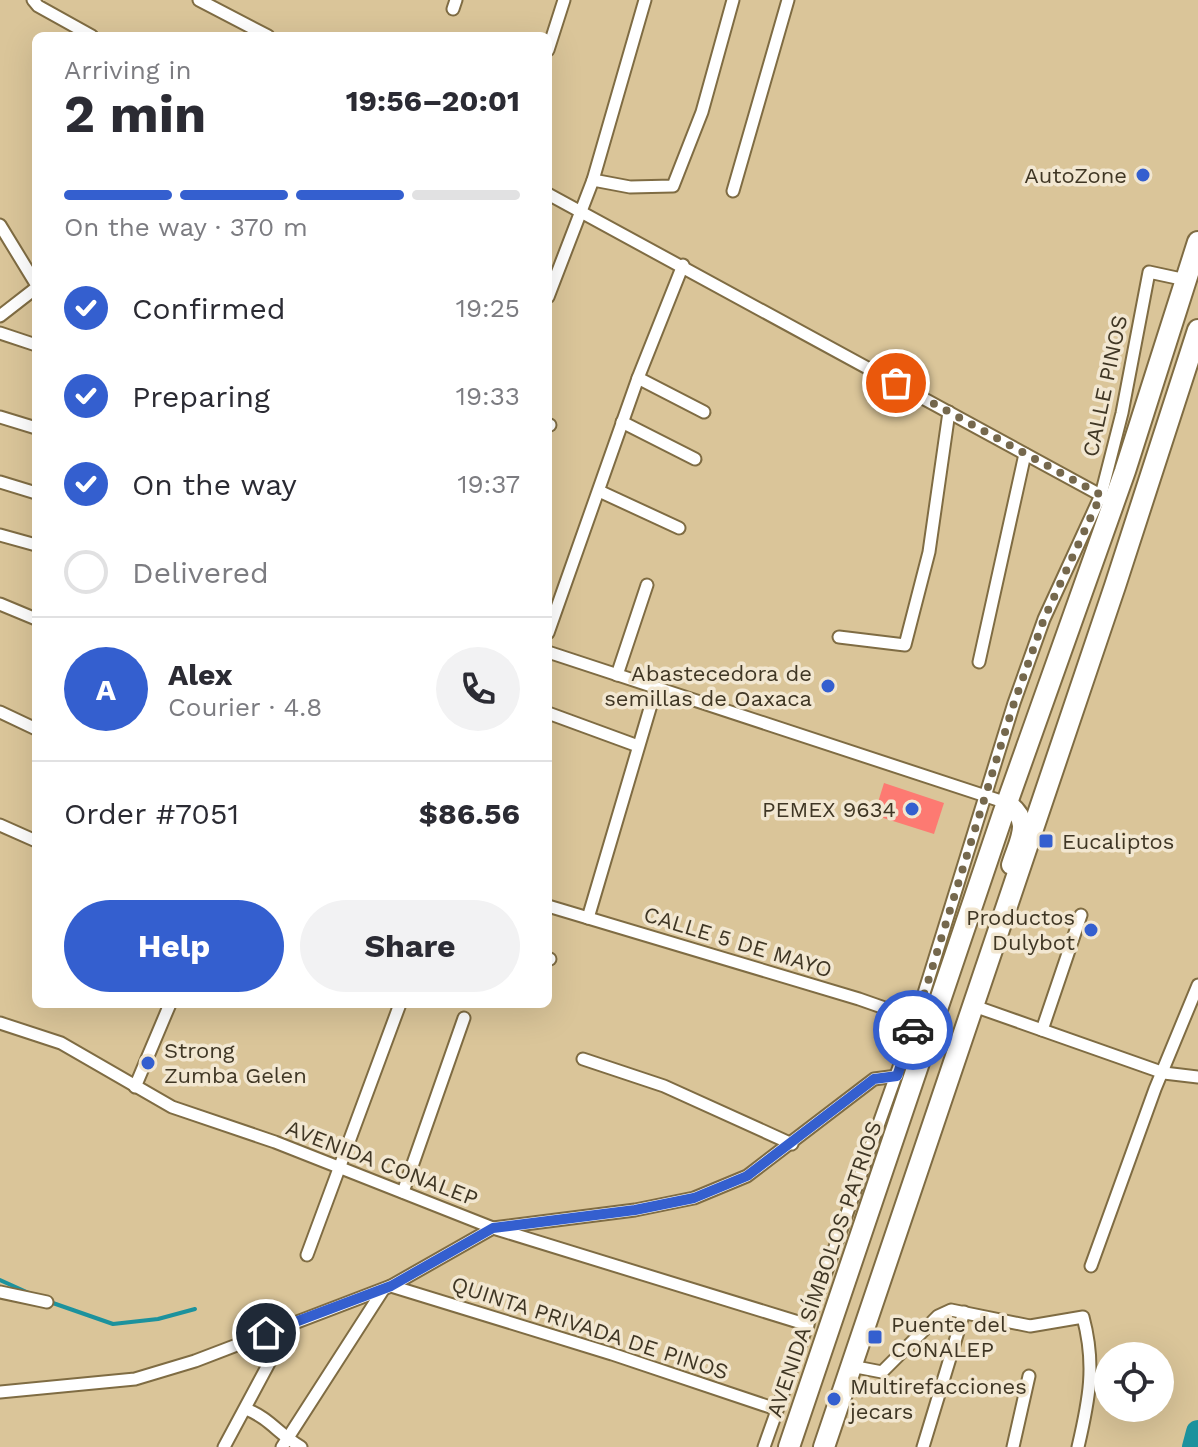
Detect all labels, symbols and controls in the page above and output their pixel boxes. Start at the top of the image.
text: Arriving in [64,55,192,85]
text: 19:56–20:01 [346,83,520,118]
text: 2 min [64,84,206,145]
place label: AutoZone [1024,163,1127,188]
marker: AutoZone [1134,166,1152,184]
text: On the way · 370 m [64,212,308,242]
icon: check [64,286,108,330]
text: Confirmed [132,291,286,326]
text: 19:25 [456,293,520,323]
street label: CALLE PINOS [1078,313,1132,459]
pin [862,349,930,417]
icon: bag [874,361,918,405]
icon: check [64,374,108,418]
text: Preparing [132,379,270,414]
text: 19:33 [456,381,520,411]
icon: check [64,462,108,506]
text: On the way [132,467,297,502]
text: 19:37 [457,469,520,499]
text: Delivered [132,555,269,590]
button: phone [436,647,520,731]
text: Alex [168,657,232,692]
place label: Abastecedora de semillas de Oaxaca [604,661,812,711]
text: A [96,672,116,707]
marker: Abastecedora de semillas de Oaxaca [819,677,837,695]
text: Courier · 4.8 [168,692,322,722]
text: Order #7051 [64,796,239,831]
text: $86.56 [419,796,520,831]
place label: PEMEX 9634 [762,797,896,822]
marker: PEMEX 9634 [903,800,921,818]
place label: Eucaliptos [1062,829,1174,854]
marker: Eucaliptos [1037,832,1055,850]
button: Help [64,900,284,992]
button: Share [300,900,520,992]
street label: CALLE 5 DE MAYO [641,901,835,983]
place label: Productos Dulybot [966,905,1075,955]
marker: Productos Dulybot [1082,921,1100,939]
courier [873,990,953,1070]
icon: car [891,1008,935,1052]
place label: Strong Zumba Gelen [164,1038,307,1088]
marker: Strong Zumba Gelen [139,1054,157,1072]
street label: AVENIDA CONALEP [283,1115,481,1211]
street label: AVENIDA SÍMBOLOS PATRIOS [761,1118,887,1420]
street label: QUINTA PRIVADA DE PINOS [448,1271,732,1385]
pin [232,1299,300,1367]
icon: home [244,1311,288,1355]
place label: Puente del CONALEP [891,1312,1007,1362]
marker: Puente del CONALEP [866,1328,884,1346]
map controls [1094,1342,1174,1422]
button: locate [1094,1342,1174,1422]
place label: Multirefacciones jecars [848,1374,1027,1424]
marker: Multirefacciones jecars [825,1390,843,1408]

